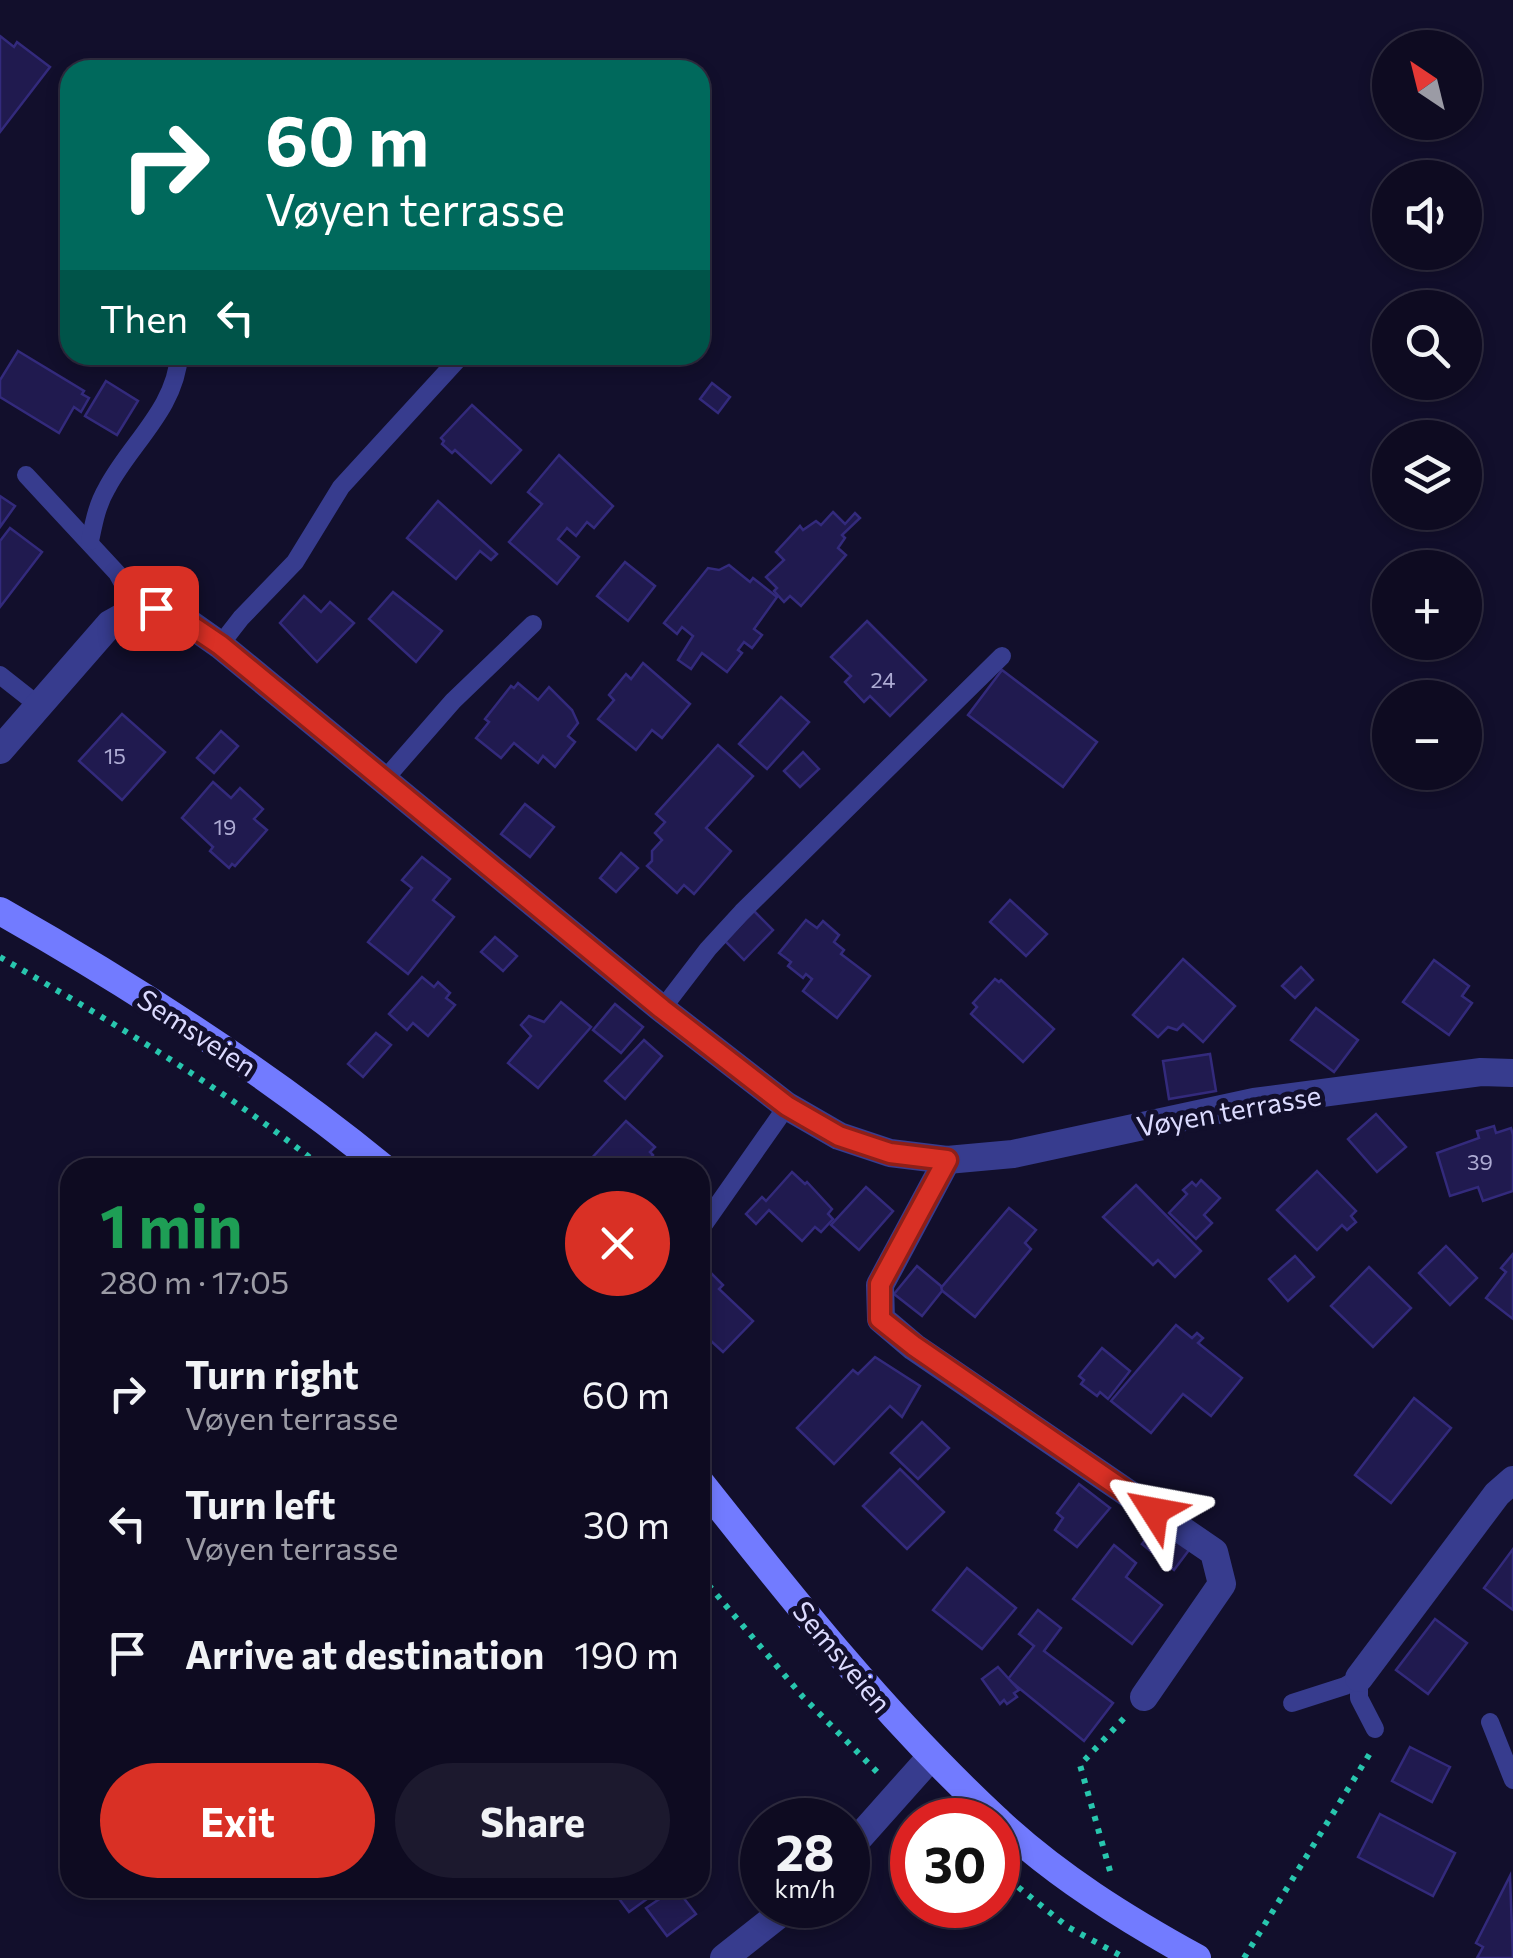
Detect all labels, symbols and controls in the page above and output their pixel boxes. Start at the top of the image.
north arrow [1372,30,1482,140]
map controls [1372,30,1482,790]
text: 60 m [265,95,429,180]
icon: right [100,100,230,230]
button: sound [1372,160,1482,270]
text: Vøyen terrasse [265,180,565,235]
icon: left [208,290,263,345]
button: search [1372,290,1482,400]
text: Then [100,294,188,341]
button: layers [1372,420,1482,530]
button: + [1372,550,1482,660]
pin [114,566,199,651]
icon: arrive [129,581,184,636]
house number: 24 [870,666,896,693]
button: − [1372,680,1482,790]
house number: 15 [104,742,126,769]
house number: 19 [214,813,236,840]
street label: Semsveien [132,981,263,1083]
street label: Vøyen terrasse [1134,1077,1324,1143]
house number: 39 [1467,1148,1493,1175]
text: 1 min [100,1187,242,1260]
button: close [565,1191,670,1296]
text: 280 m · 17:05 [100,1261,289,1301]
text: Turn right [185,1350,359,1397]
icon: right [100,1366,155,1421]
text: 60 m [582,1370,670,1417]
text: Vøyen terrasse [185,1397,398,1437]
position arrow [1102,1459,1206,1563]
text: Turn left [185,1480,336,1527]
icon: left [100,1496,155,1551]
text: 30 m [583,1500,670,1547]
text: Vøyen terrasse [185,1527,398,1567]
street label: Semsveien [786,1594,899,1719]
icon: arrive [100,1626,155,1681]
text: Arrive at destination [185,1630,544,1677]
text: 190 m [574,1630,679,1677]
button: Exit [100,1763,375,1878]
button: Share [395,1763,670,1878]
speed limit sign: 30 [890,1798,1020,1928]
text: 28 [775,1820,835,1881]
text: km/h [775,1873,835,1903]

